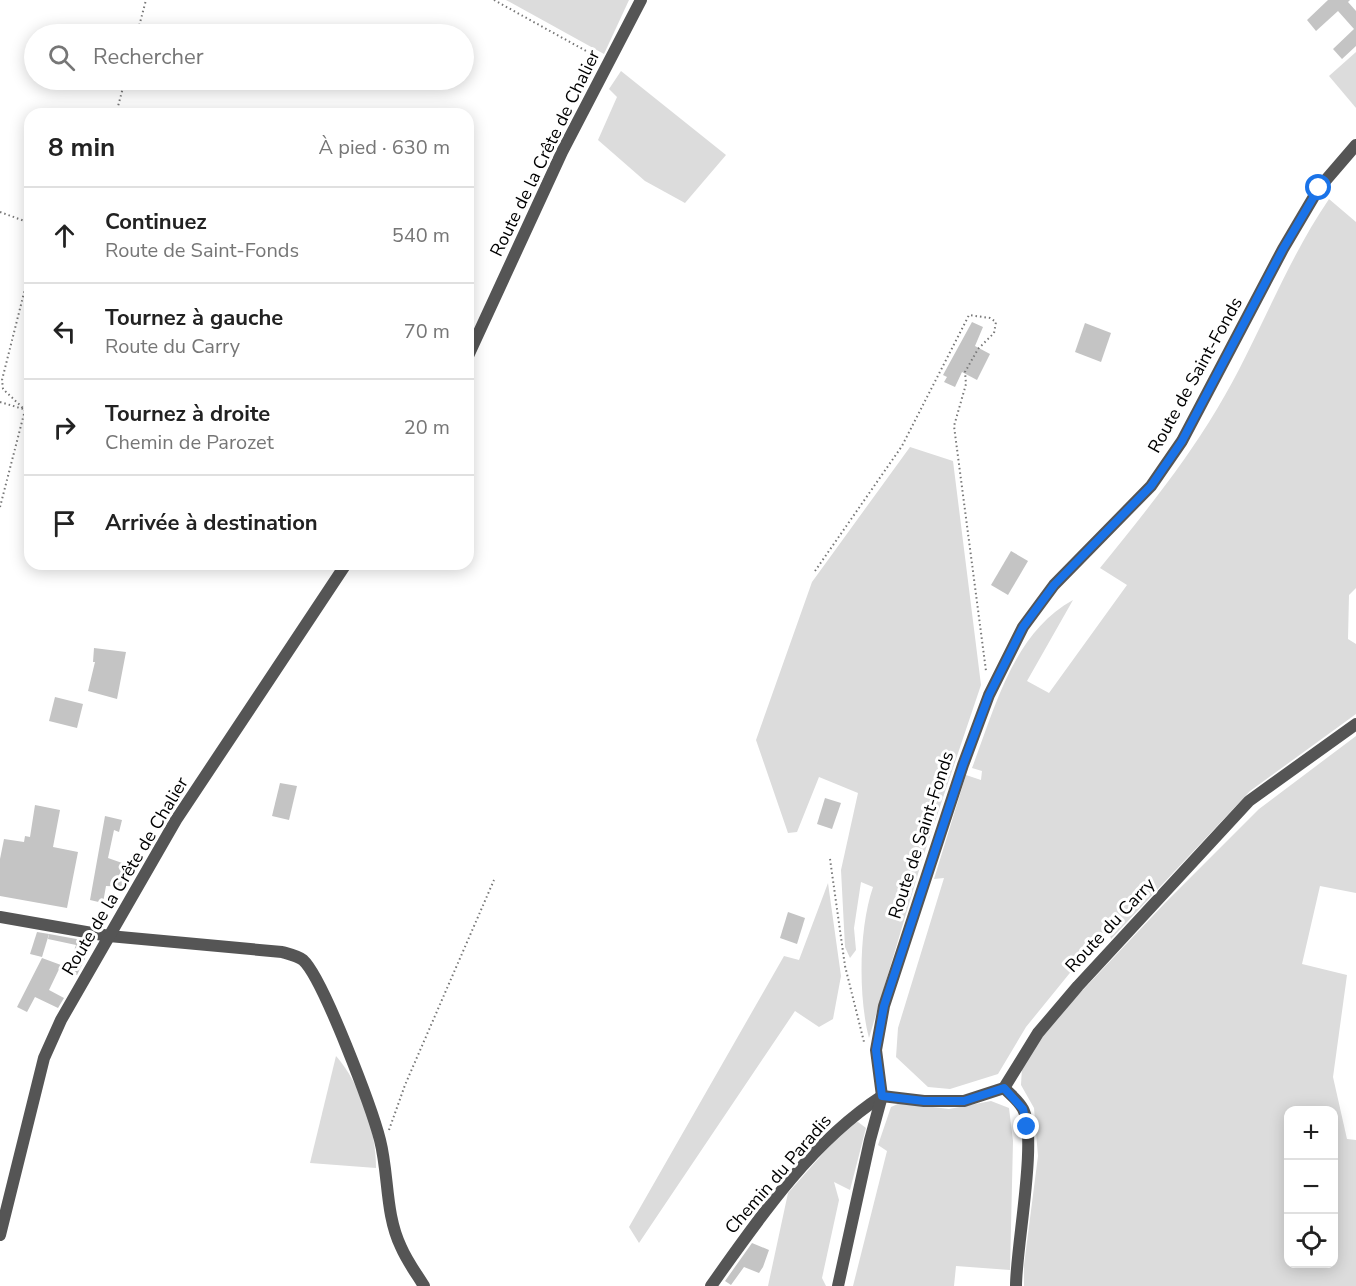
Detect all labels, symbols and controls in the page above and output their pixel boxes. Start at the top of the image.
search box [24,24,474,90]
icon: search [45,41,78,74]
text: Rechercher [93,42,204,72]
street label: Route de la Crête de Chalier [484,45,606,260]
text: 8 min [48,130,115,165]
text: À pied · 630 m [319,134,450,161]
route start [1305,174,1331,200]
text: Continuez [105,207,207,237]
icon: ahead [48,219,81,252]
text: 540 m [392,222,450,249]
text: Route de Saint-Fonds [105,237,299,264]
street label: Route de Saint-Fonds [1142,293,1248,457]
text: Tournez à gauche [105,303,283,333]
icon: left [48,315,81,348]
text: 70 m [404,318,450,345]
text: Route du Carry [105,333,240,360]
text: Tournez à droite [105,399,270,429]
icon: right [48,411,81,444]
text: 20 m [404,414,450,441]
text: Chemin de Parozet [105,429,274,456]
icon: arrive [48,507,81,540]
text: Arrivée à destination [105,508,318,538]
street label: Route de Saint-Fonds [883,748,959,922]
street label: Route de la Crête de Chalier [56,772,194,980]
street label: Route du Carry [1060,872,1161,978]
map controls [1284,1106,1338,1268]
button: + [1284,1106,1338,1160]
street label: Chemin du Paradis [719,1109,837,1239]
route end [1013,1113,1039,1139]
button: − [1284,1160,1338,1214]
button: locate [1284,1214,1338,1268]

